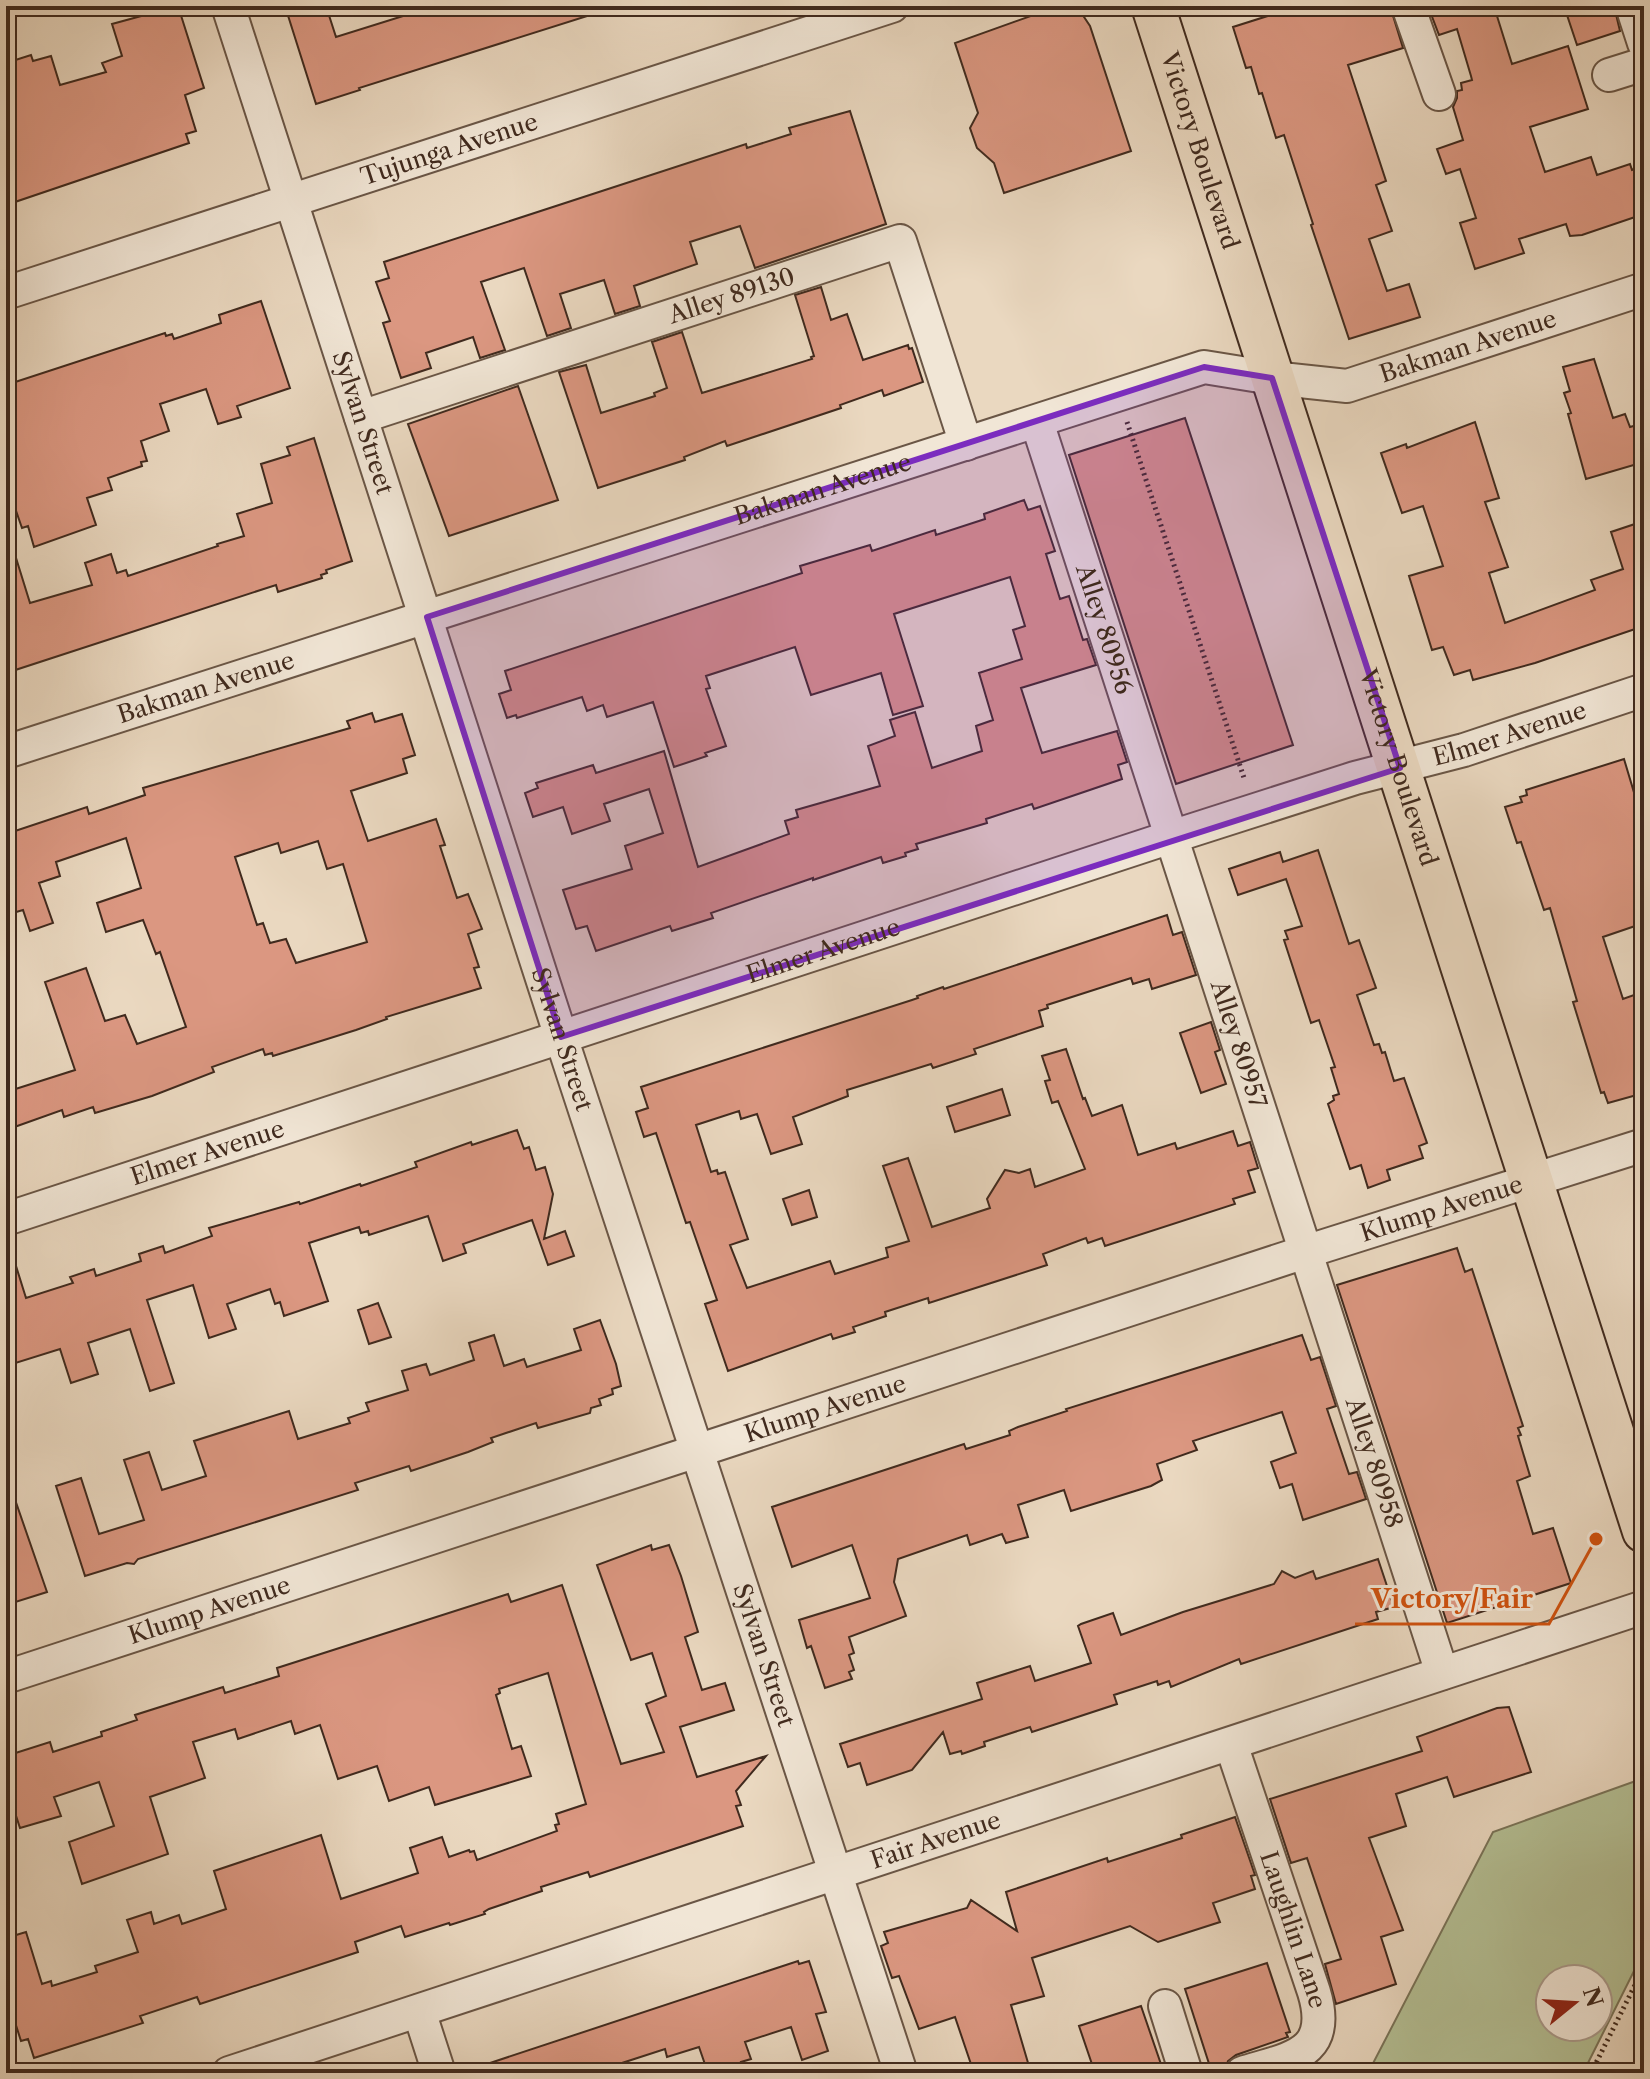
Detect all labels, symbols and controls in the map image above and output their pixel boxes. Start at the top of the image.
street label: Victory Boulevard [1154,47,1245,253]
street label: Tujunga Avenue [357,107,541,191]
street label: Alley 89130 [664,261,798,330]
street label: Bakman Avenue [1376,304,1560,388]
street label: Sylvan Street [326,347,400,498]
street label: Bakman Avenue [731,447,915,531]
street label: Alley 80956 [1070,560,1139,698]
street label: Bakman Avenue [114,645,298,729]
street label: Victory Boulevard [1353,664,1444,870]
street label: Elmer Avenue [1429,695,1590,771]
street label: Elmer Avenue [743,912,904,989]
street label: Sylvan Street [526,964,599,1115]
street label: Alley 80957 [1204,976,1273,1112]
street label: Elmer Avenue [127,1114,288,1191]
street label: Klump Avenue [1357,1169,1526,1248]
street label: Klump Avenue [740,1368,910,1448]
street label: Alley 80958 [1340,1393,1409,1531]
street label: Klump Avenue [125,1570,294,1650]
callout: Victory/Fair [1355,1574,1549,1624]
street label: Sylvan Street [727,1580,801,1731]
text: Victory/Fair [1370,1583,1533,1615]
street label: Fair Avenue [867,1805,1004,1875]
street label: Laughlin Lane [1254,1847,1333,2011]
north arrow [1534,1963,1614,2043]
text: N [1577,1984,1608,2010]

